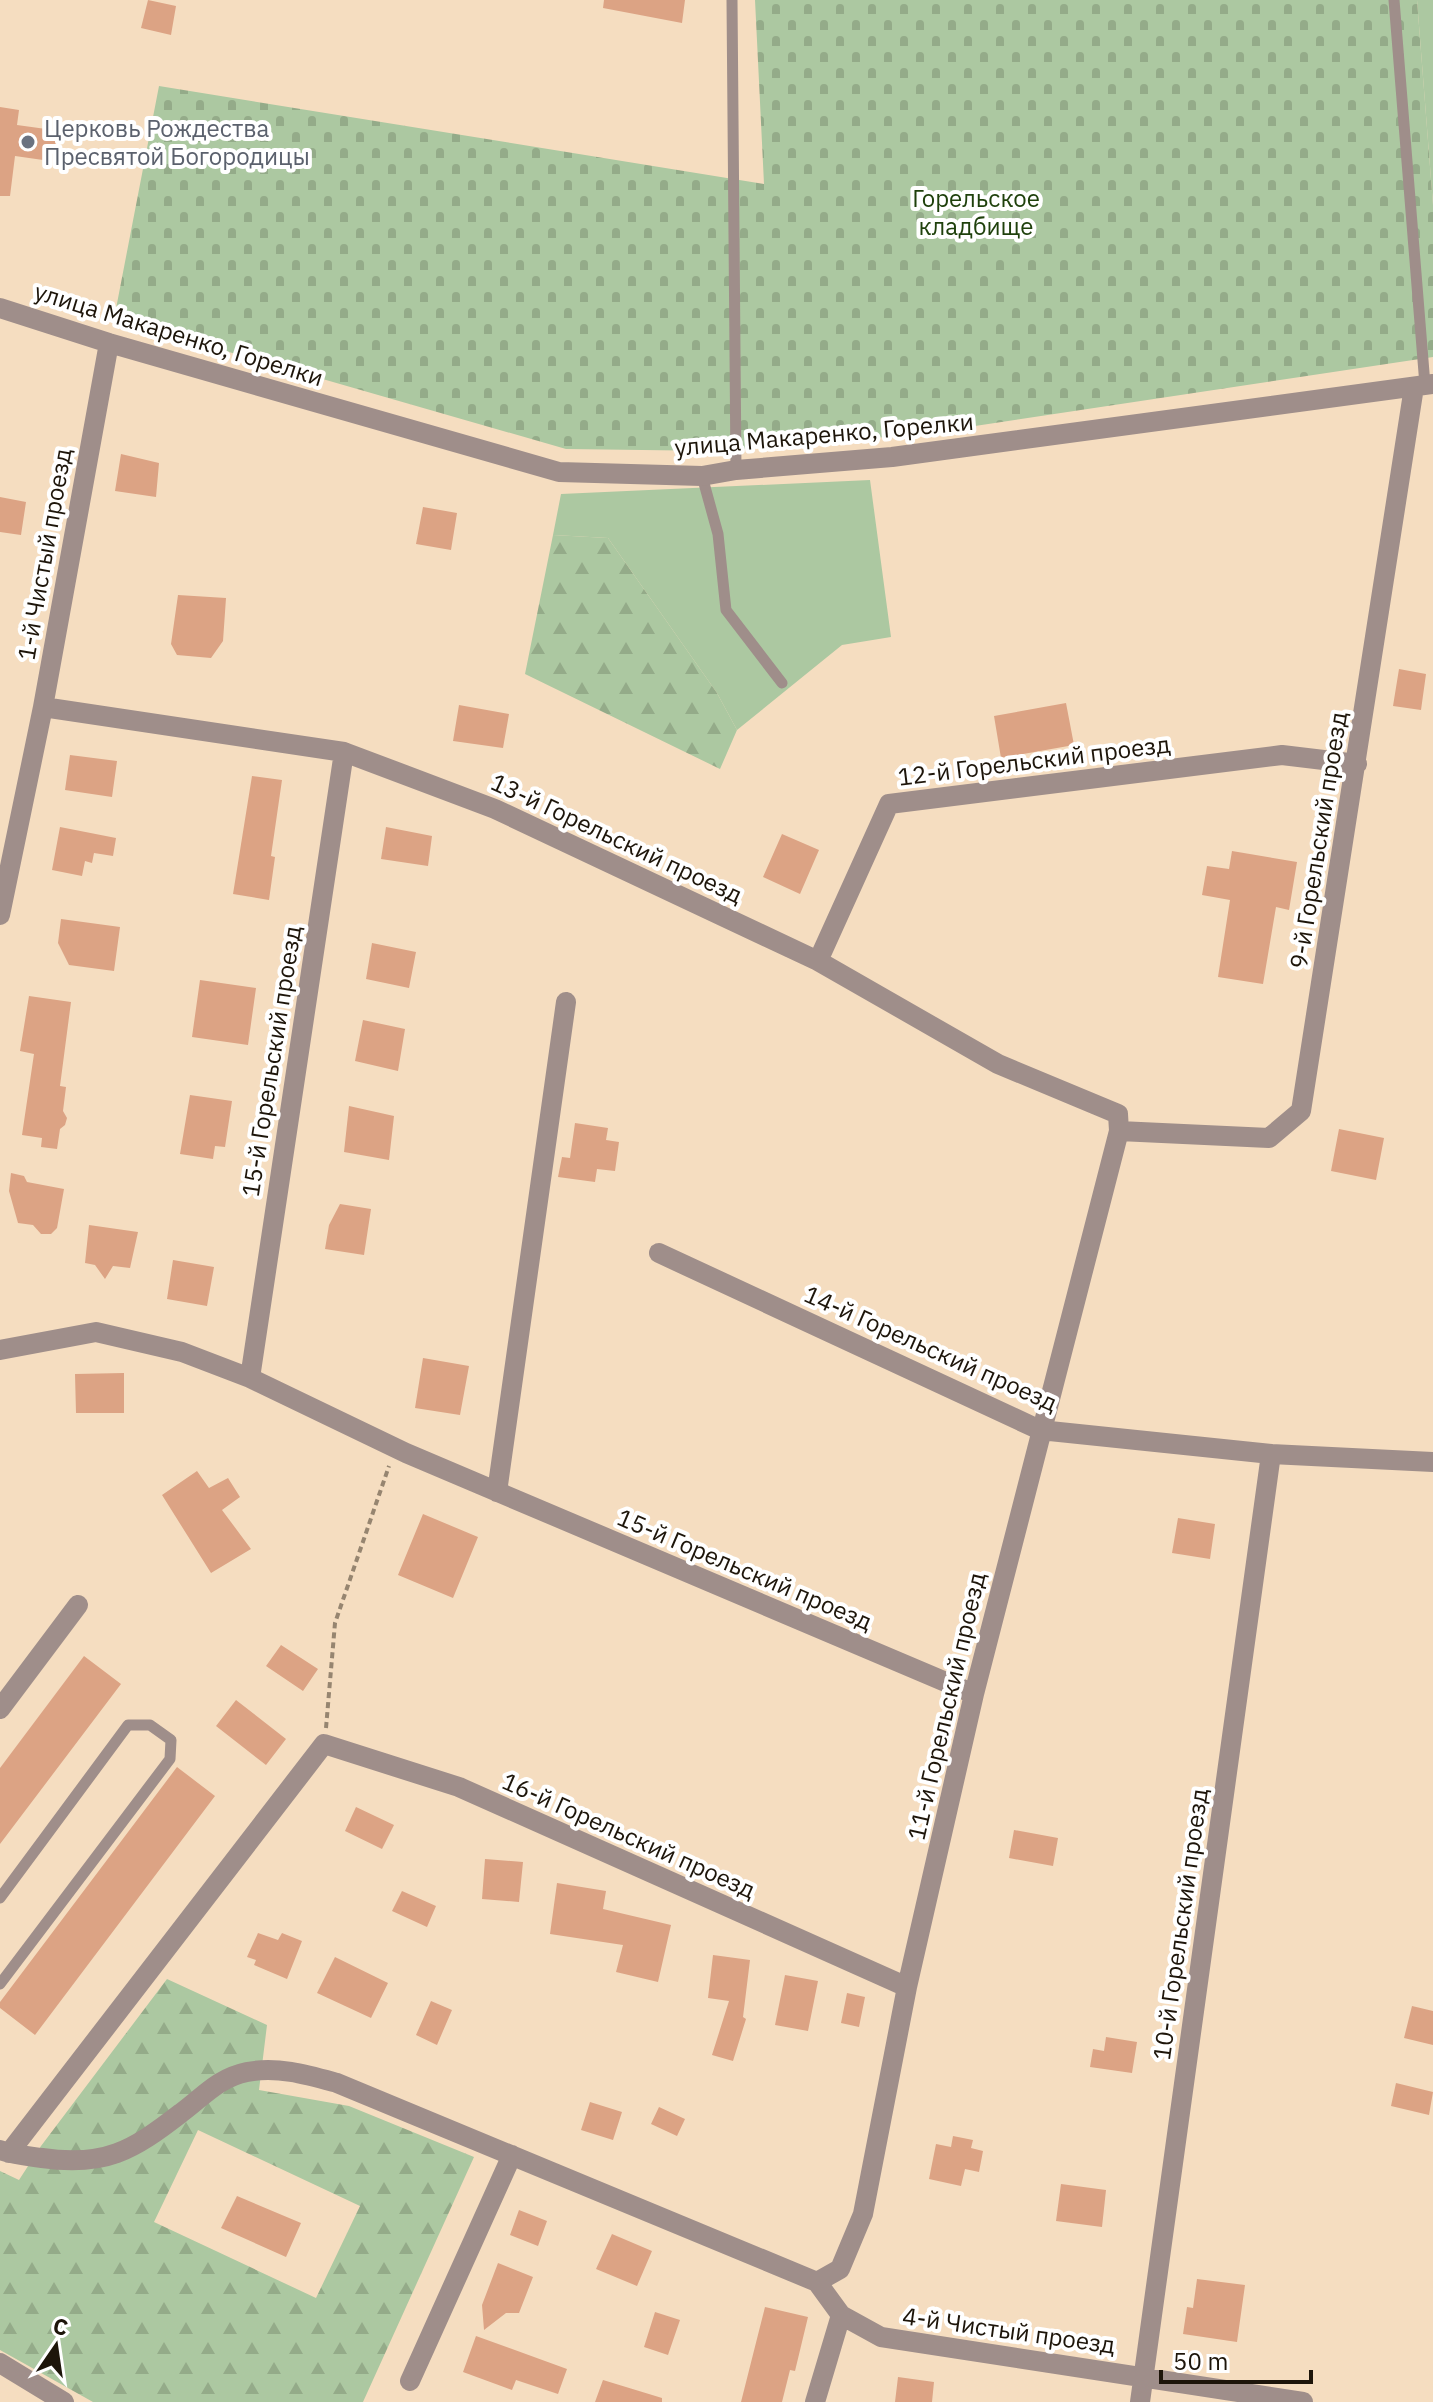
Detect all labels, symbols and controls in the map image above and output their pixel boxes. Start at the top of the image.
place label: Церковь Рождества Пресвятой Богородицы [44,112,310,172]
marker: Церковь Рождества Пресвятой Богородицы [19,133,37,151]
park label: Горельское кладбище [912,182,1040,242]
street label: улица Макаренко, Горелки [31,275,327,393]
street label: улица Макаренко, Горелки [673,405,975,463]
street label: 1-й Чистый проезд [10,446,78,662]
street label: 9-й Горельский проезд [1282,709,1354,971]
street label: 12-й Горельский проезд [896,727,1172,793]
street label: 13-й Горельский проезд [486,766,748,910]
street label: 15-й Горельский проезд [234,923,308,1199]
street label: 14-й Горельский проезд [799,1278,1063,1418]
street label: 15-й Горельский проезд [613,1501,877,1637]
street label: 11-й Горельский проезд [900,1569,992,1843]
street label: 16-й Горельский проезд [497,1765,761,1905]
street label: 10-й Горельский проезд [1145,1786,1215,2062]
street label: 4-й Чистый проезд [900,2299,1118,2361]
north arrow [16,2306,96,2386]
text: С [50,2310,71,2342]
scale bar [1161,2334,1311,2384]
text: 50 m [1173,2345,1228,2377]

